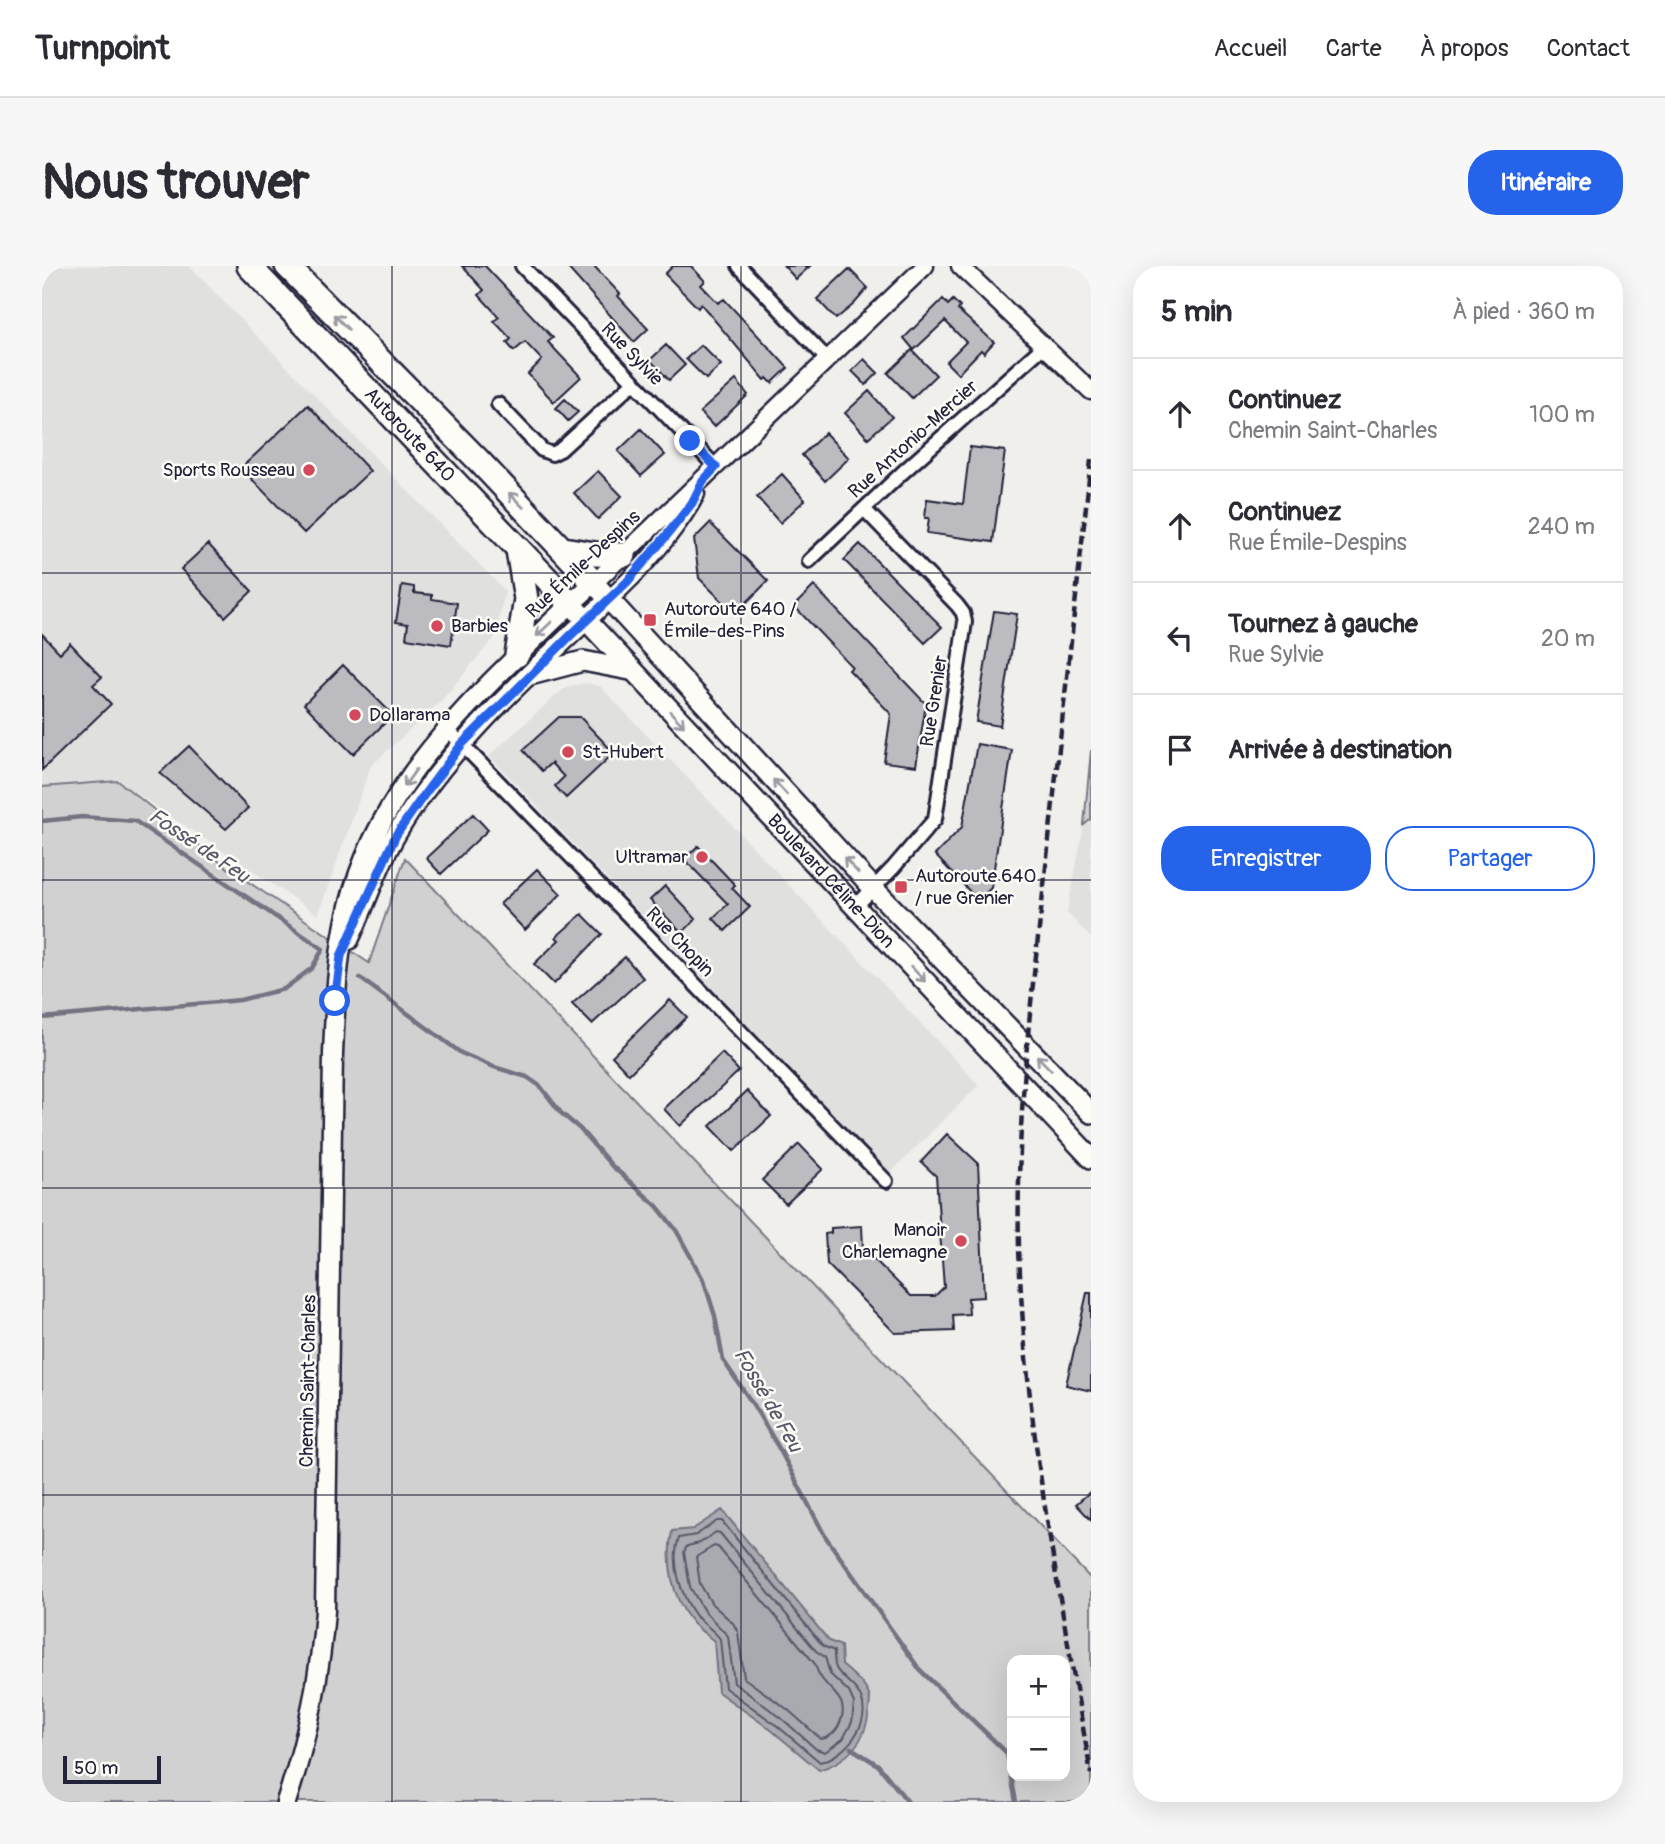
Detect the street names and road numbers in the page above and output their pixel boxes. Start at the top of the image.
street label: Rue Sylvie [596,317,669,391]
street label: Rue Antonio-Mercier [843,374,983,503]
street label: Autoroute 640 [359,382,460,487]
street label: Rue Émile-Despins [521,505,646,623]
street label: Rue Grenier [915,653,953,748]
street label: Boulevard Céline-Dion [762,809,900,953]
street label: Rue Chopin [641,902,719,982]
street label: Chemin Saint-Charles [294,1294,322,1468]

